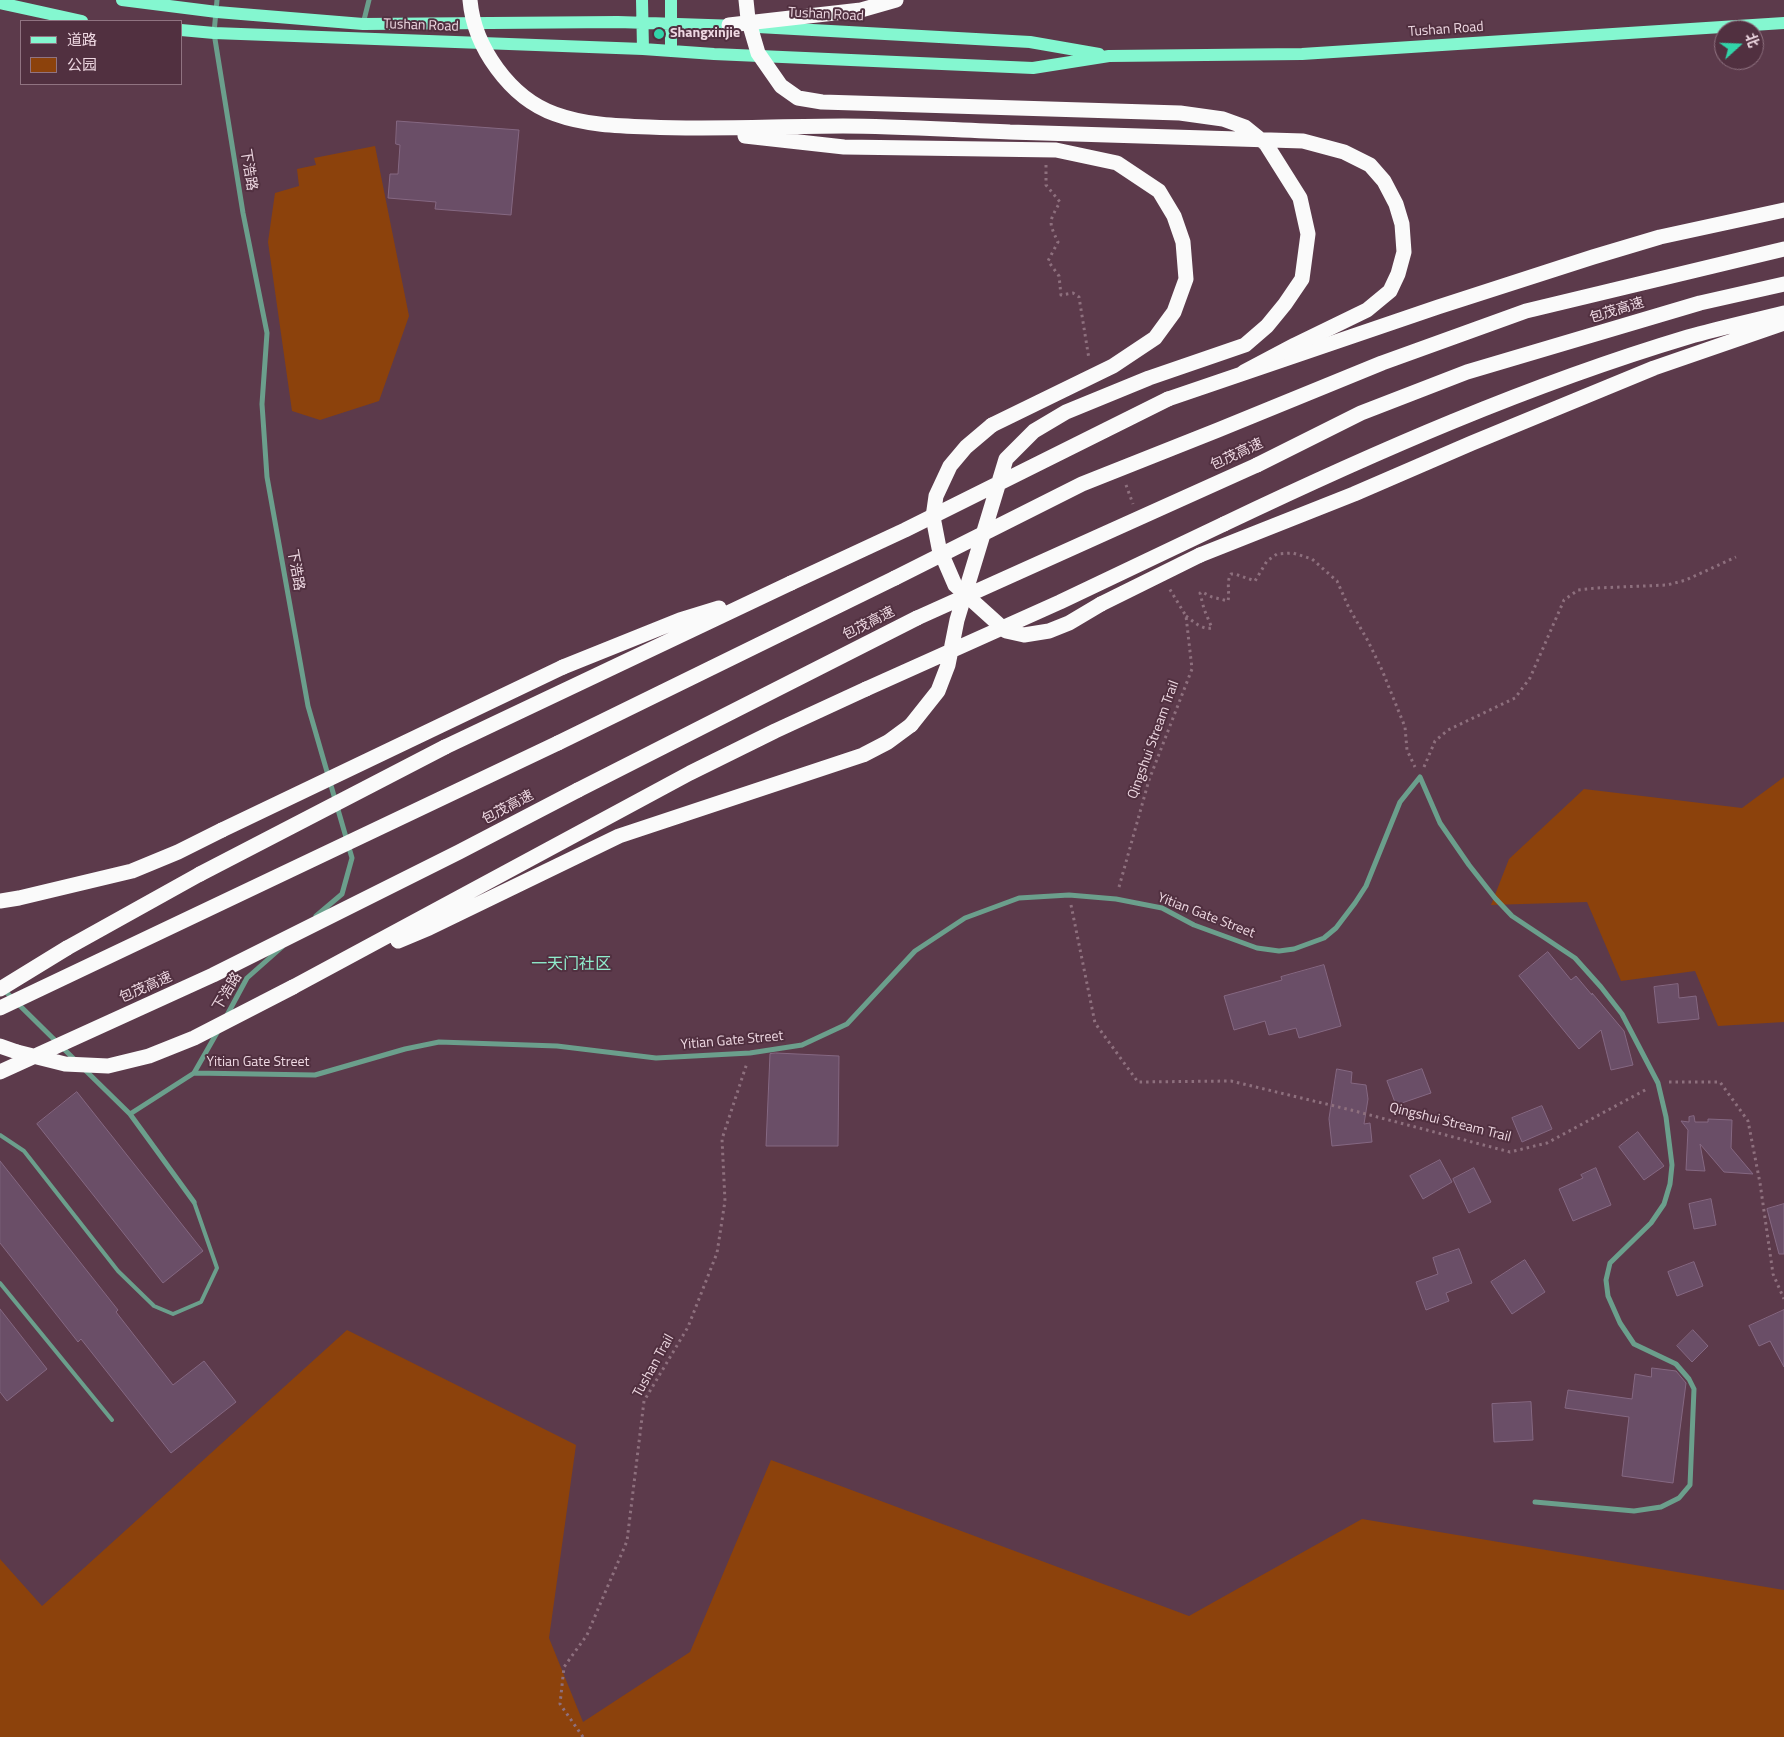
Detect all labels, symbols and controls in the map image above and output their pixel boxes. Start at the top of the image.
street label: Tushan Road [788,5,864,25]
street label: Tushan Road [383,16,459,36]
street label: Tushan Road [1408,19,1484,41]
legend [20,20,182,85]
north arrow [1714,20,1764,70]
place label: Shangxinjie [670,26,740,42]
marker: Shangxinjie [652,27,666,41]
text: 道路 [67,28,97,51]
text: 北 [1740,30,1765,50]
text: 公园 [67,53,97,76]
street label: 下浩路 [236,148,260,192]
street label: 包茂高速 [1588,295,1646,327]
street label: 包茂高速 [1208,436,1266,474]
street label: 下浩路 [283,548,307,592]
street label: 包茂高速 [840,604,898,644]
street label: Qingshui Stream Trail [1125,678,1183,802]
street label: 包茂高速 [479,787,537,829]
street label: Yitian Gate Street [1155,890,1257,942]
district label: 一天门社区 [531,955,611,975]
street label: 包茂高速 [117,969,175,1007]
street label: 下浩路 [210,970,246,1014]
street label: Yitian Gate Street [680,1028,784,1054]
street label: Yitian Gate Street [207,1055,309,1071]
street label: Qingshui Stream Trail [1387,1100,1513,1146]
street label: Tushan Trail [630,1332,678,1400]

